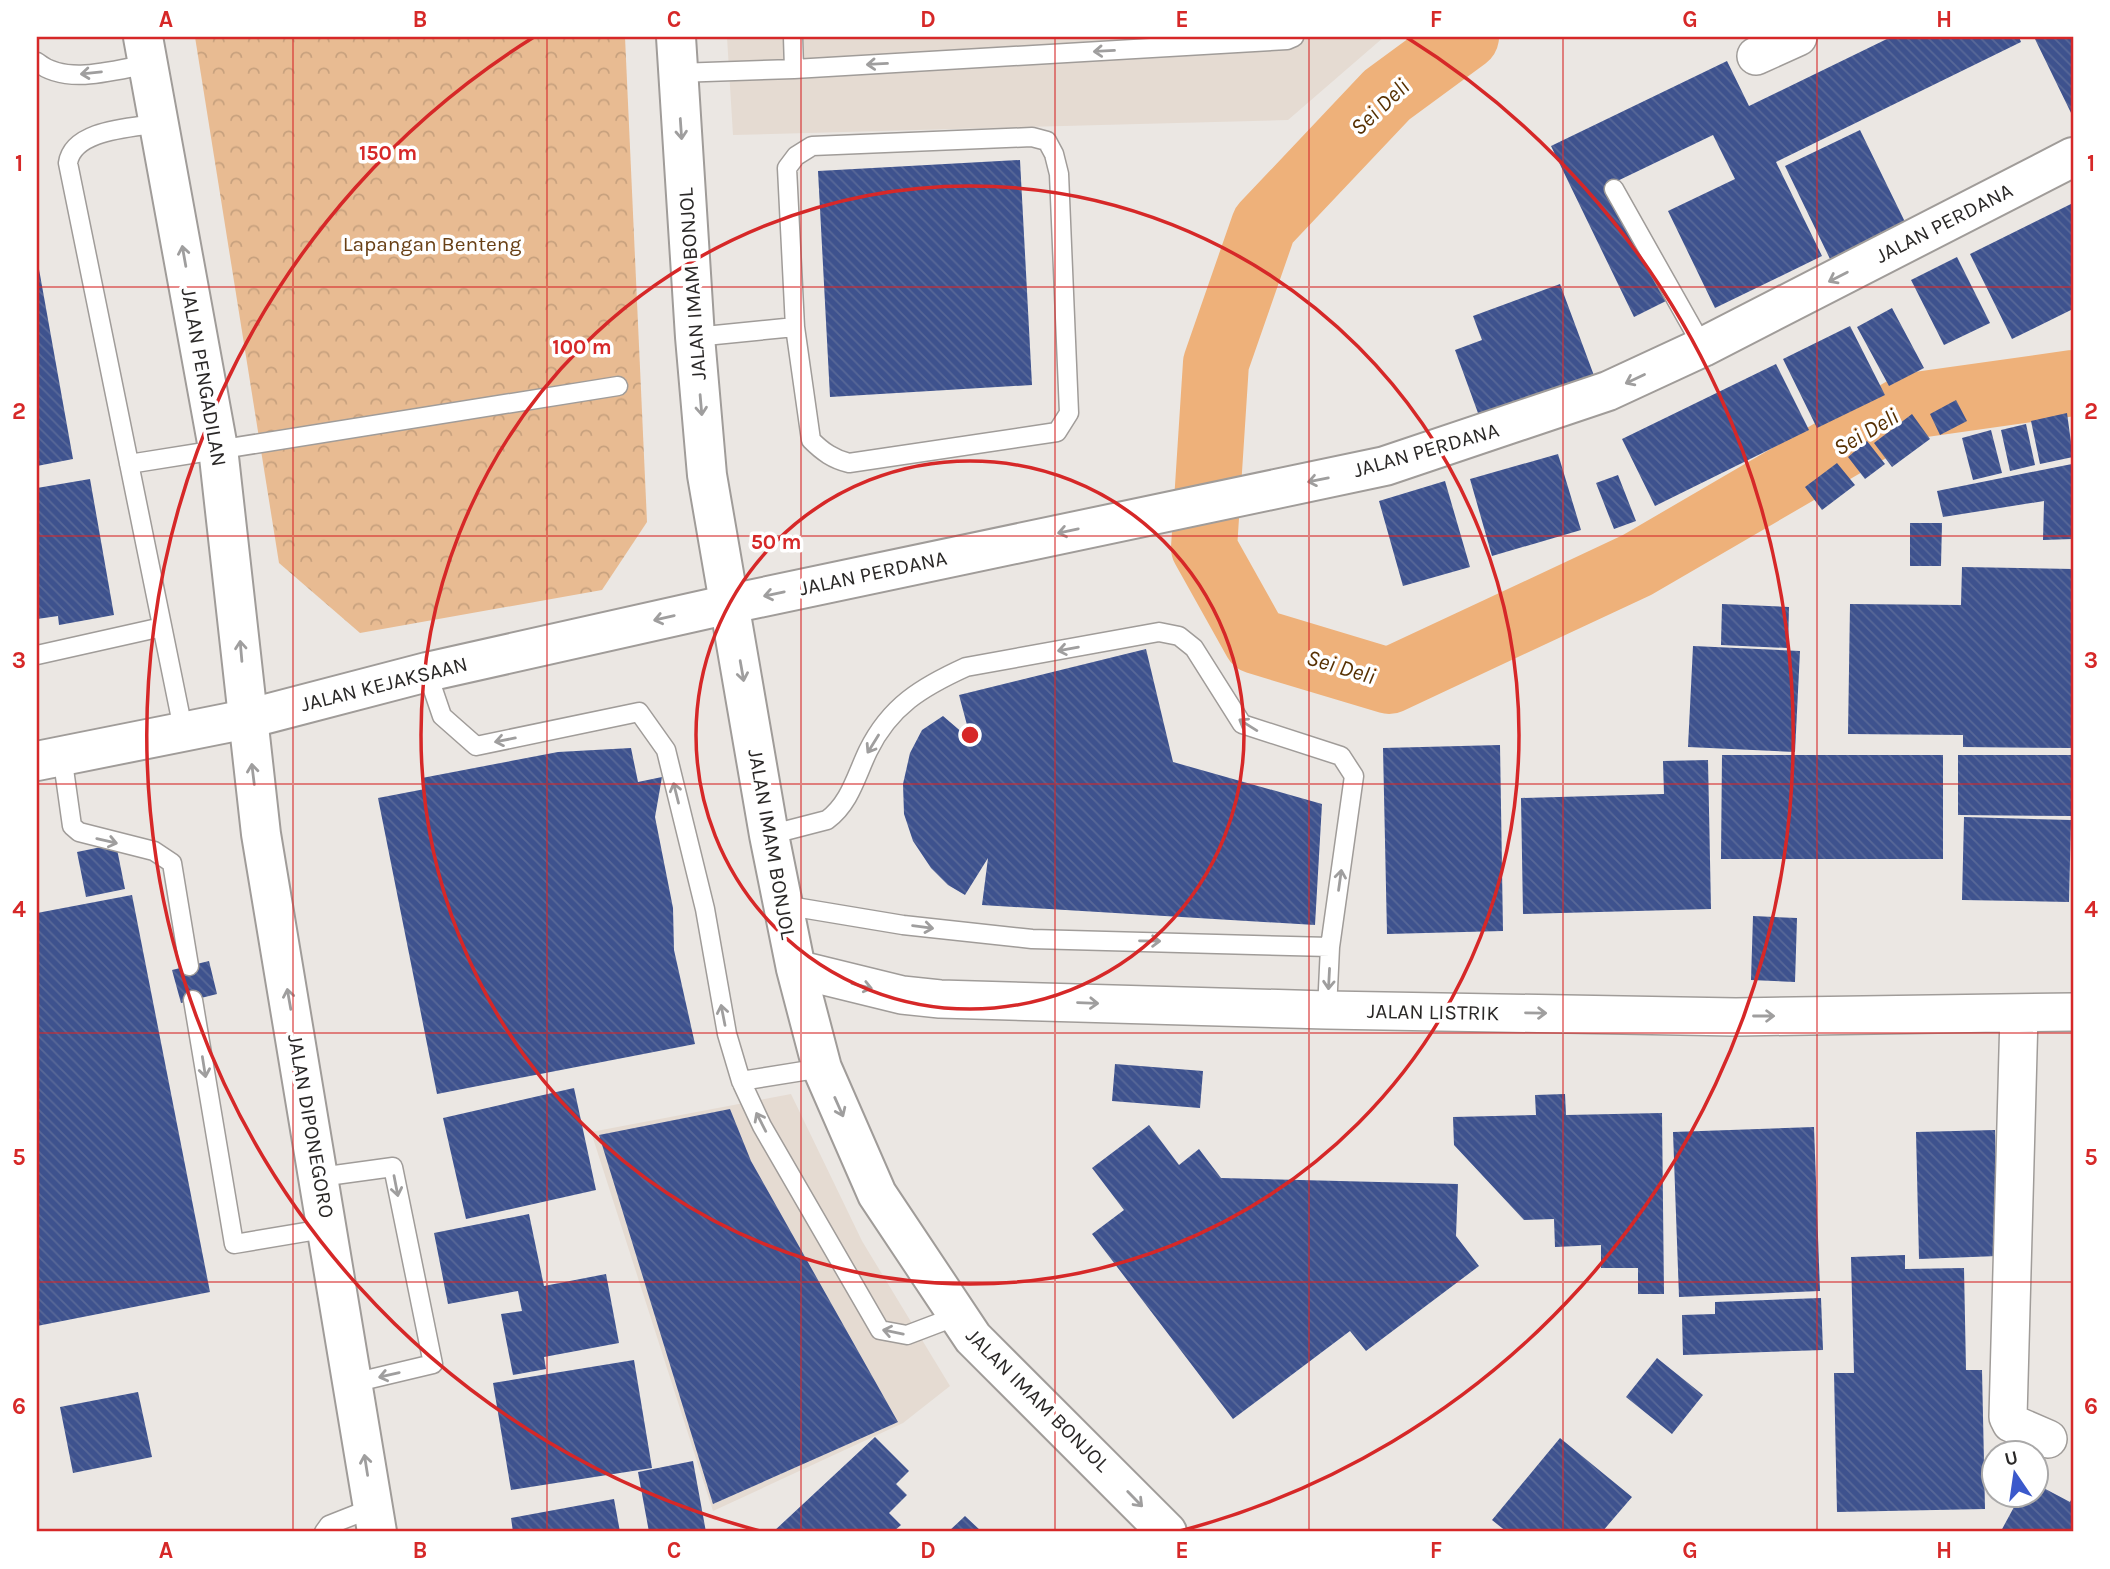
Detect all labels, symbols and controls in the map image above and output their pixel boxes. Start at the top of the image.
text: A [159,6,173,33]
text: B [413,6,427,33]
text: C [667,6,681,33]
text: D [920,6,936,33]
text: E [1175,6,1189,33]
text: F [1430,6,1442,33]
text: G [1682,6,1698,33]
text: H [1936,6,1952,33]
one-way arrow [1094,45,1116,58]
one-way arrow [866,58,889,71]
one-way arrow [80,66,103,79]
water label: Sei Deli [1345,73,1415,141]
one-way arrow [675,118,688,140]
text: 150 m [359,141,417,165]
text: 1 [15,150,23,177]
text: 1 [2087,150,2095,177]
street label: JALAN PERDANA [1872,178,2016,268]
street label: JALAN IMAM BONJOL [673,187,711,381]
park label: Lapangan Benteng [343,232,521,256]
one-way arrow [176,245,190,268]
one-way arrow [1828,271,1849,285]
street label: JALAN PENGADILAN [176,286,232,468]
text: 100 m [552,335,612,359]
one-way arrow [1624,373,1645,386]
one-way arrow [695,393,708,416]
text: 2 [12,398,26,425]
text: 2 [2084,398,2098,425]
water label: Sei Deli [1829,403,1903,461]
street label: JALAN PERDANA [1350,418,1502,482]
one-way arrow [1307,473,1330,487]
one-way arrow [1057,524,1080,538]
text: 50 m [751,530,801,554]
street label: JALAN PERDANA [797,546,949,600]
one-way arrow [763,588,786,602]
one-way arrow [653,612,676,626]
one-way arrow [234,640,247,663]
one-way arrow [1057,643,1080,656]
water label: Sei Deli [1303,644,1379,690]
text: 3 [12,647,26,674]
text: 3 [2084,647,2098,674]
street label: JALAN KEJAKSAAN [298,652,470,716]
one-way arrow [736,659,749,682]
one-way arrow [1238,718,1258,732]
centre of rings [958,723,982,747]
one-way arrow [494,733,517,747]
one-way arrow [866,734,881,753]
street label: JALAN IMAM BONJOL [743,747,801,941]
one-way arrow [247,763,260,786]
one-way arrow [669,782,682,804]
one-way arrow [95,835,118,848]
one-way arrow [1333,869,1346,891]
text: 4 [12,896,26,923]
text: 4 [2084,896,2098,923]
one-way arrow [911,921,934,934]
one-way arrow [1138,934,1161,948]
one-way arrow [1322,967,1335,990]
one-way arrow [850,980,873,993]
one-way arrow [282,988,295,1011]
one-way arrow [1076,996,1099,1010]
street label: JALAN LISTRIK [1367,999,1500,1025]
one-way arrow [716,1004,730,1027]
one-way arrow [1524,1007,1547,1020]
one-way arrow [1752,1010,1775,1023]
street label: JALAN DIPONEGORO [283,1032,339,1220]
one-way arrow [198,1055,211,1078]
one-way arrow [833,1096,846,1117]
one-way arrow [754,1112,767,1133]
text: 5 [12,1144,26,1171]
text: 5 [2084,1144,2098,1171]
one-way arrow [390,1174,404,1197]
street label: JALAN IMAM BONJOL [961,1323,1115,1477]
one-way arrow [882,1325,905,1339]
one-way arrow [378,1368,401,1382]
text: 6 [12,1393,26,1420]
text: 6 [2084,1393,2098,1420]
north arrow [1980,1440,2050,1510]
text: U [2003,1446,2020,1471]
one-way arrow [359,1454,372,1477]
one-way arrow [1127,1490,1144,1507]
text: A [159,1537,173,1564]
text: B [413,1537,427,1564]
text: C [667,1537,681,1564]
text: D [920,1537,936,1564]
text: E [1175,1537,1189,1564]
text: F [1430,1537,1442,1564]
text: G [1682,1537,1698,1564]
text: H [1936,1537,1952,1564]

